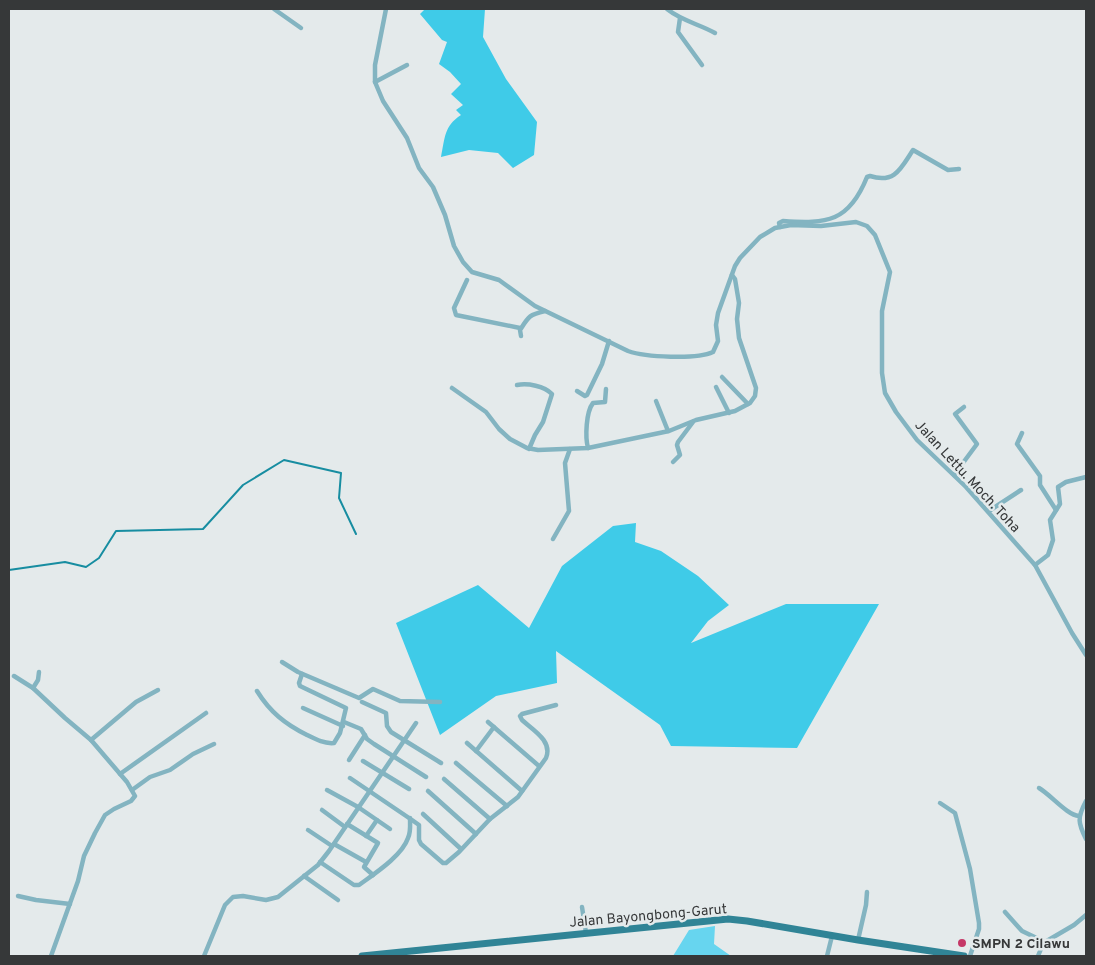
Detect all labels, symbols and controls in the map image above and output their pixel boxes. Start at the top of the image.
street label: Jalan Lettu. Moch. Toha [911,417,1023,537]
street label: Jalan Bayongbong-Garut [569,901,728,932]
place label: SMPN 2 Cilawu [972,936,1070,953]
marker: SMPN 2 Cilawu [956,937,968,949]

